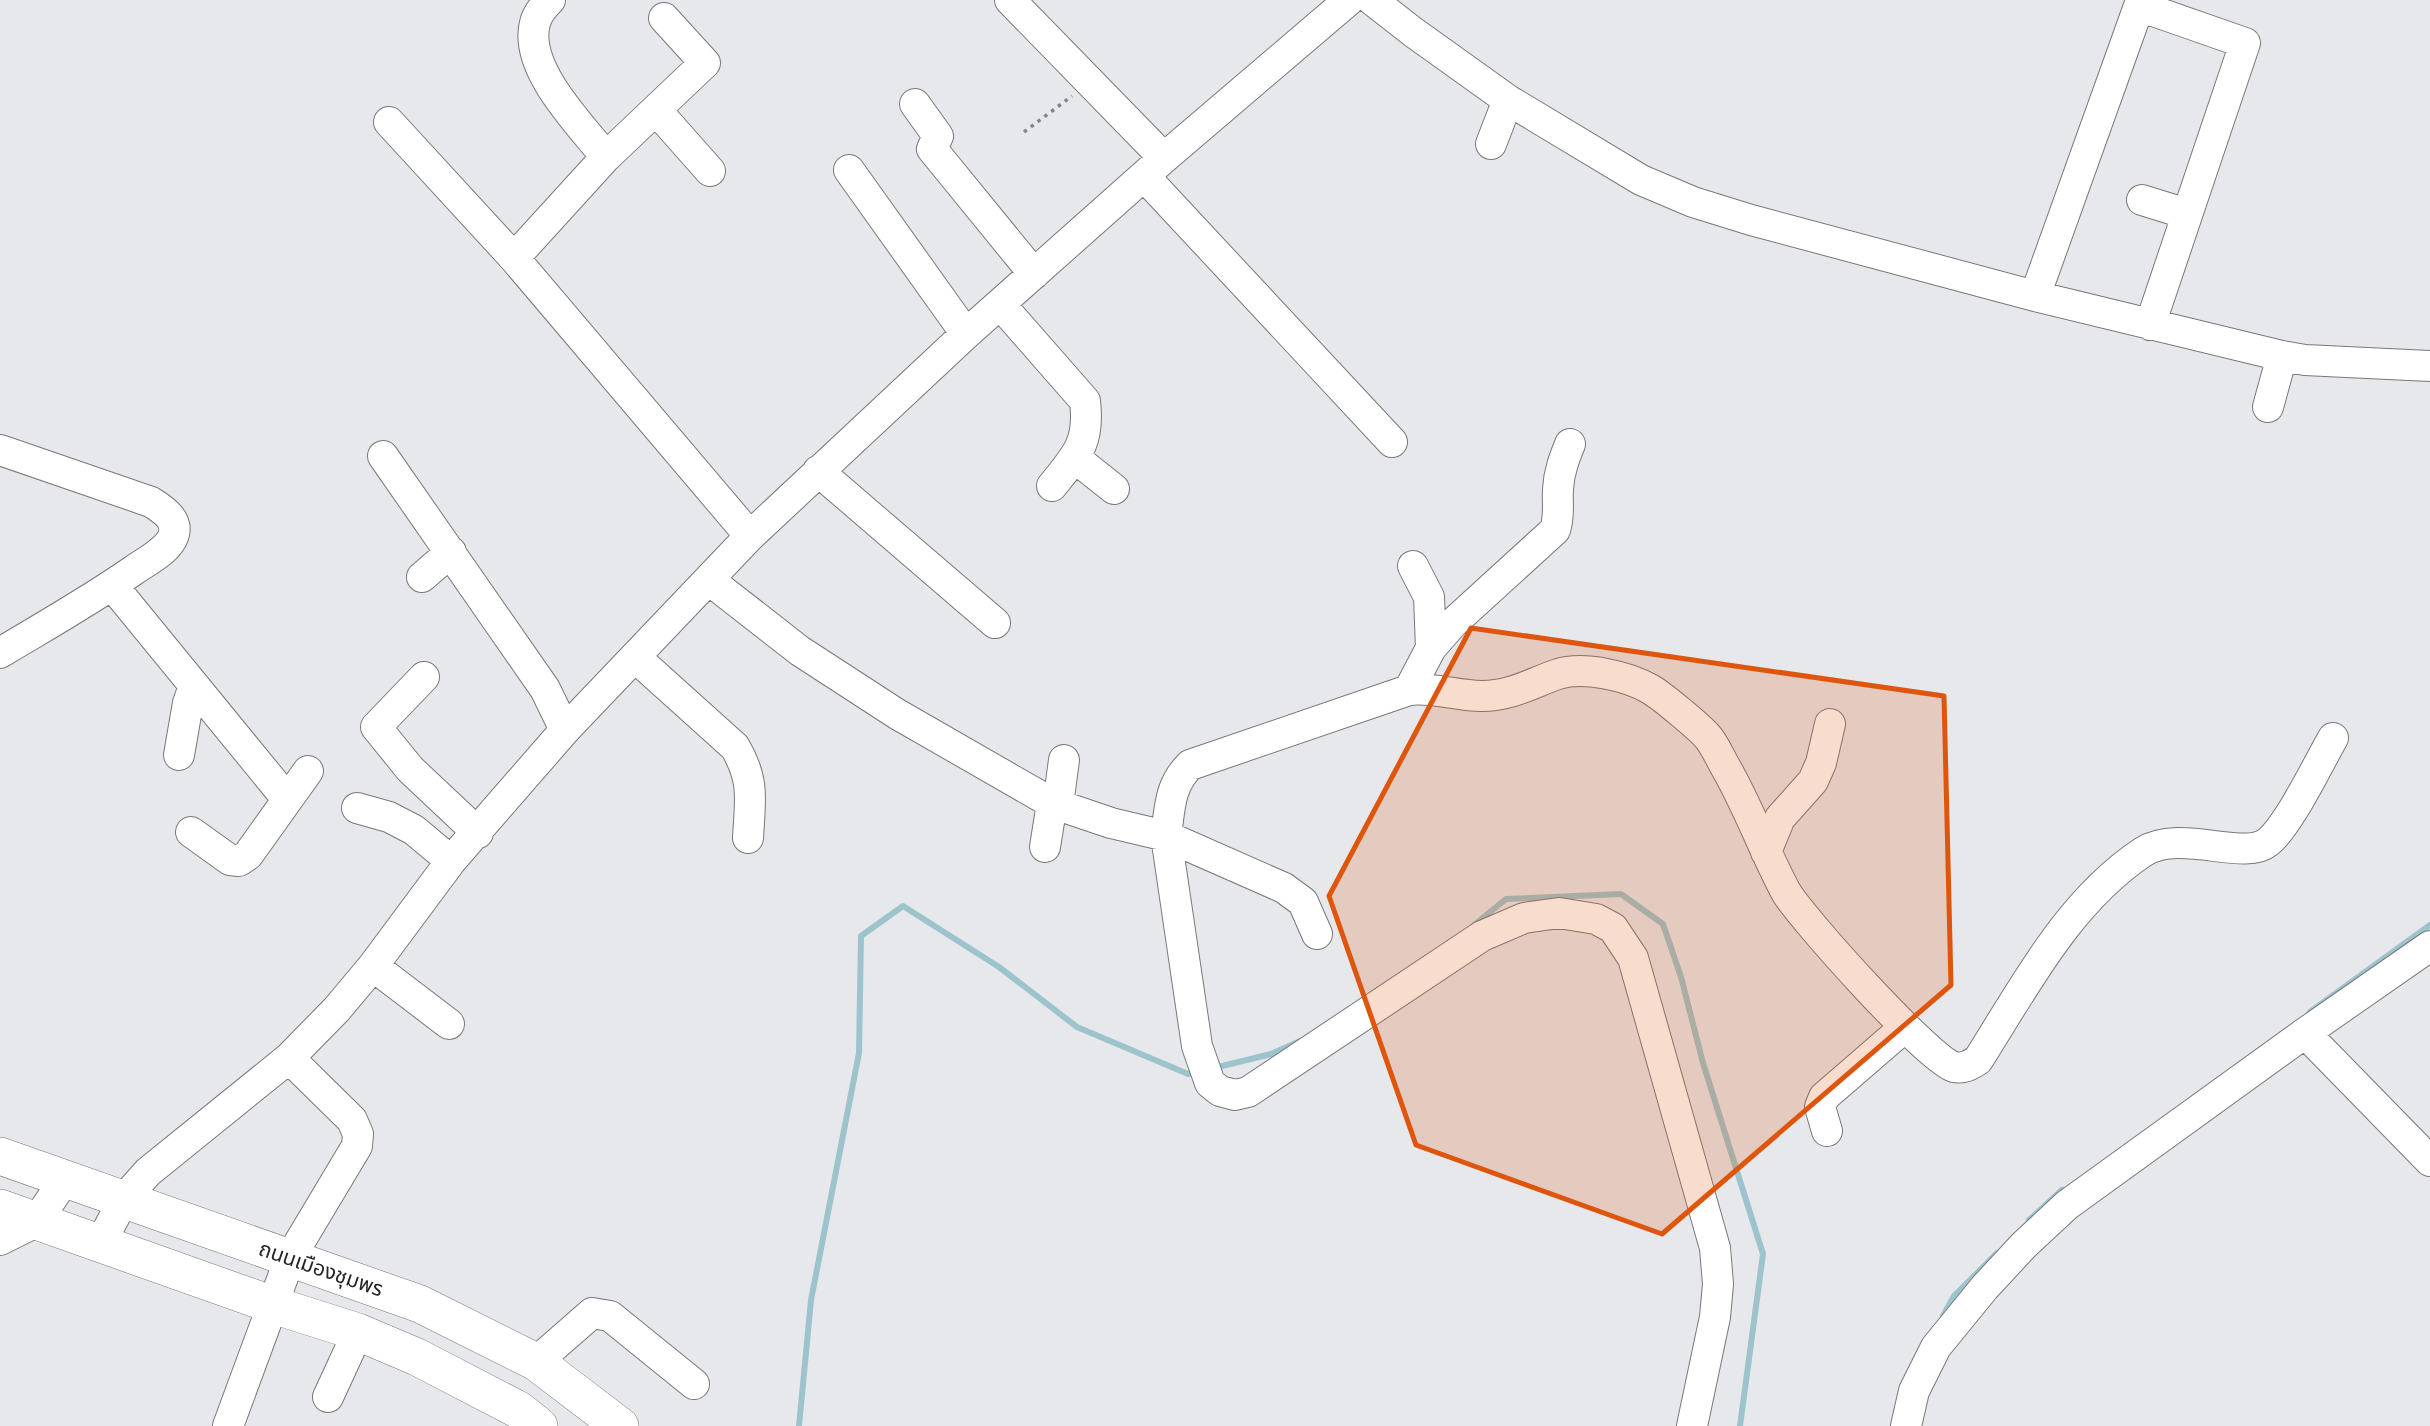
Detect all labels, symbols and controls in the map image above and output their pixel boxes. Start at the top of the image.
street label: ถนนเมืองชุมพร [255,1236,387,1302]

